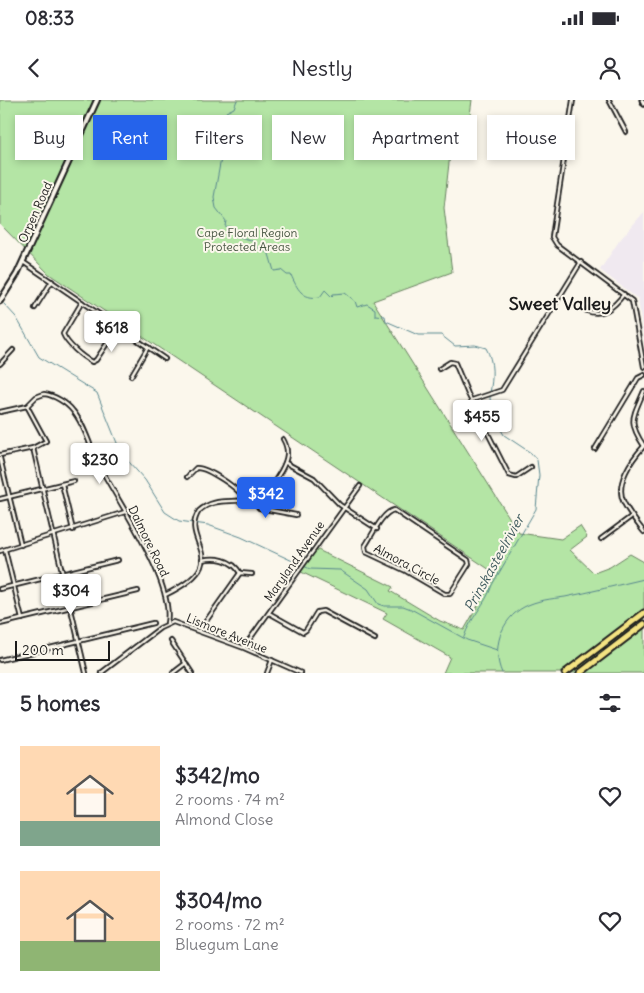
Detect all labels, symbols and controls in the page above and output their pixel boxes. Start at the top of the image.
text: 08:33 [25,6,74,30]
icon: back [20,54,48,82]
text: Nestly [291,54,353,82]
icon: person [596,54,624,82]
chip: Buy [15,115,83,160]
chip: Rent [93,115,167,160]
chip: Filters [177,115,262,160]
chip: New [272,115,344,160]
chip: Apartment [354,115,477,160]
chip: House [487,115,575,160]
street label: Orpen Road [15,179,55,245]
park label: Cape Floral Region Protected Areas [196,225,298,254]
district label: Sweet Valley [509,292,611,315]
pin: $618 [82,310,142,353]
text: $618 [95,317,129,337]
pin: $455 [452,400,512,442]
text: $455 [464,406,500,426]
pin: $230 [70,442,130,485]
text: $230 [81,449,119,469]
pin: $342 [236,476,296,519]
text: $342 [248,483,284,503]
street label: Dalmore Road [125,503,173,579]
water label: Prinskasteelrivier [460,509,529,615]
street label: Maryland Avenue [261,518,327,604]
street label: Almora Circle [371,540,443,588]
pin: $304 [41,574,101,616]
text: $304 [52,580,90,600]
street label: Lismore Avenue [184,610,270,656]
scale bar [15,638,110,661]
text: 200 m [22,641,64,659]
icon: filters [596,689,624,717]
text: 5 homes [20,690,100,717]
text: $342/mo [175,762,260,789]
icon: home [60,766,120,826]
icon: heart [596,782,624,810]
text: 2 rooms · 74 m² [175,789,285,809]
text: Almond Close [175,809,273,829]
text: $304/mo [175,887,262,914]
icon: home [60,891,120,951]
icon: heart [596,907,624,935]
text: 2 rooms · 72 m² [175,914,285,934]
text: Bluegum Lane [175,934,279,954]

